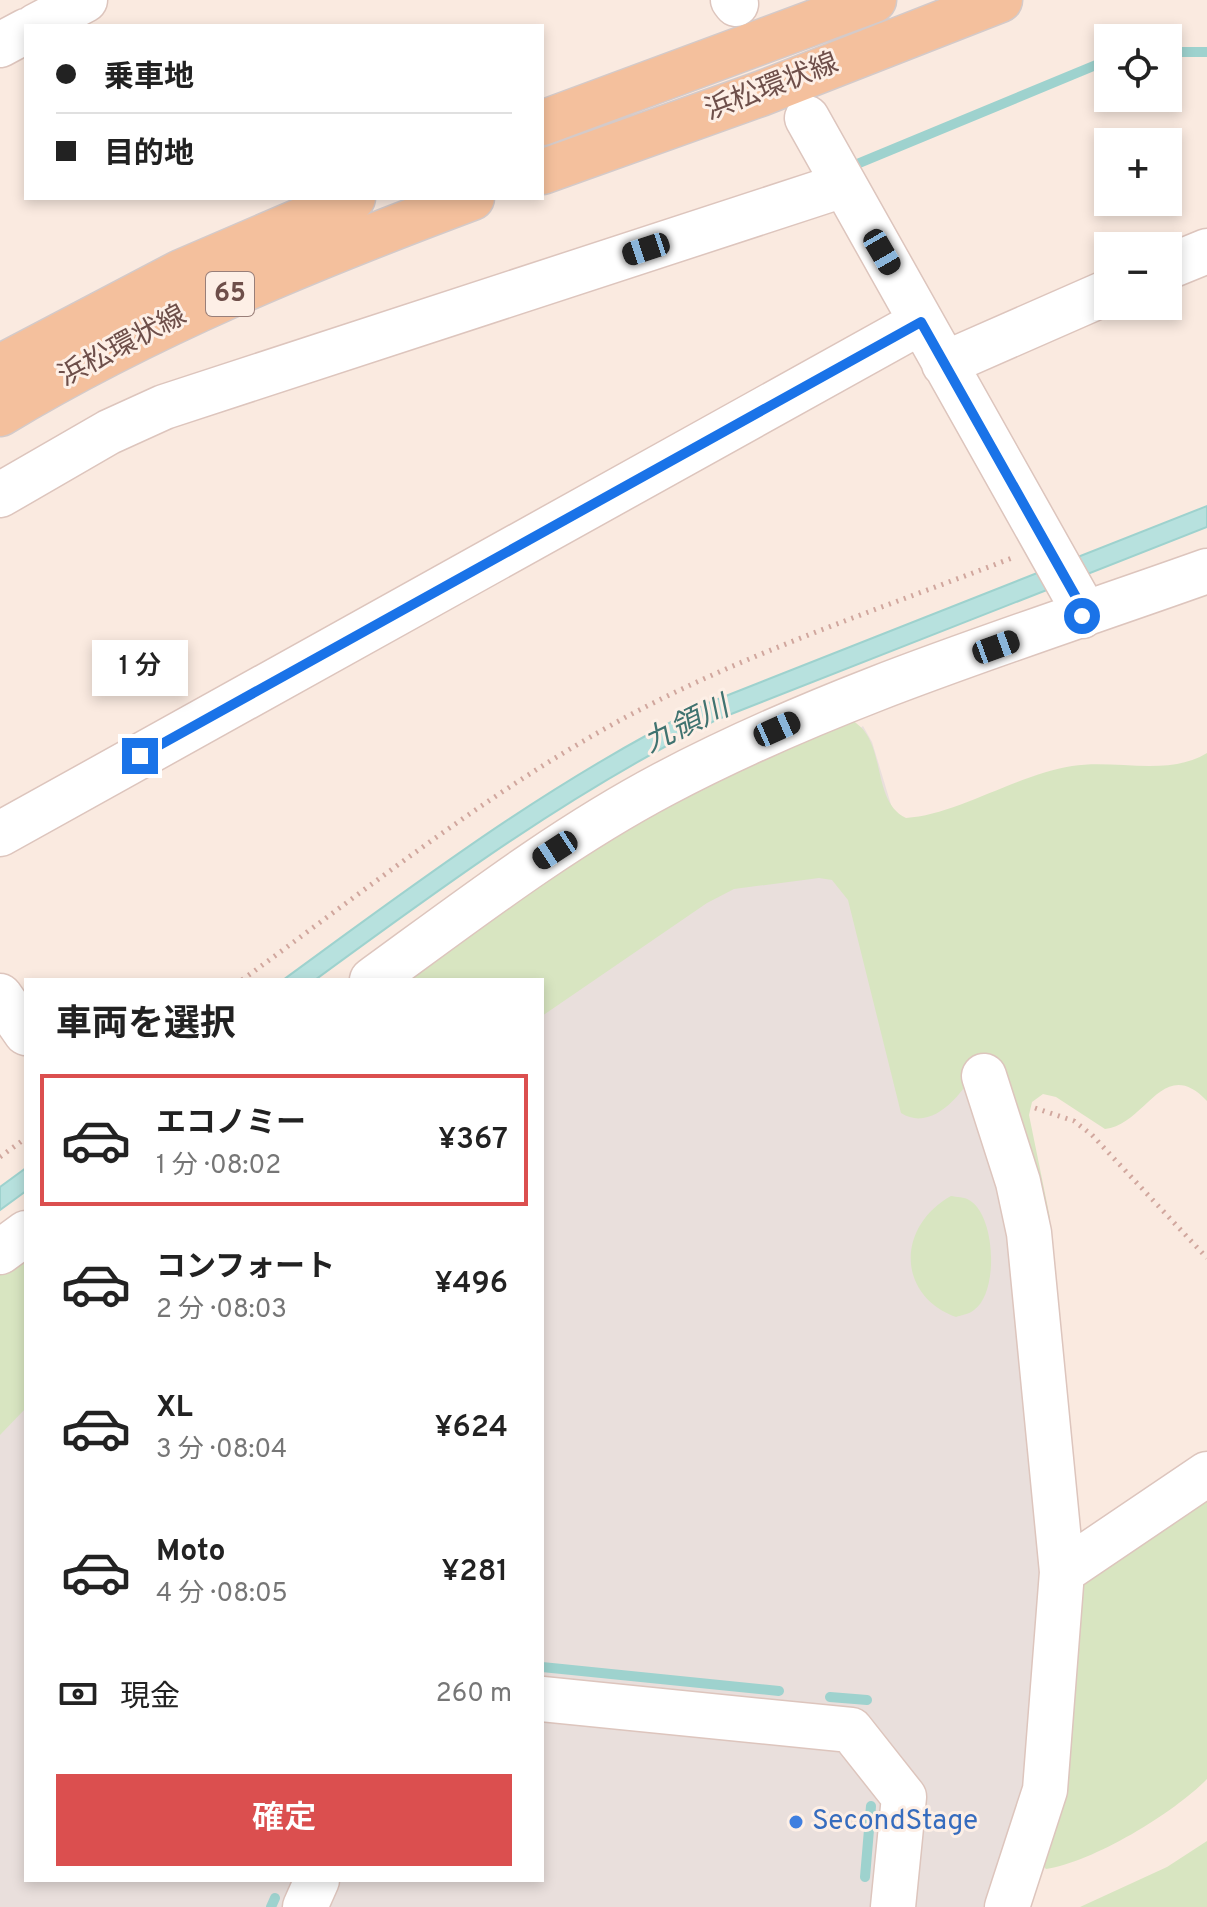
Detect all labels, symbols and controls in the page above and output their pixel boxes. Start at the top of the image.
map controls [1094,24,1182,320]
button: locate [1094,24,1182,112]
street label: 浜松環状線 [700,46,844,130]
text: 乗車地 [104,60,194,97]
button: + [1094,128,1182,216]
text: 目的地 [104,137,194,174]
car [860,225,904,279]
car [619,230,673,268]
button: − [1094,232,1182,320]
road number: 65 [206,272,254,316]
street label: 浜松環状線 [53,298,193,396]
route start [1064,598,1100,634]
car [969,628,1023,666]
callout: 1 分 [92,640,188,696]
text: 1 分 [119,651,161,684]
water label: 九領川 [638,688,738,762]
car [750,708,804,750]
route end [122,738,158,774]
car [528,827,582,873]
text: 車両を選択 [56,1003,236,1049]
icon: car [60,1104,132,1176]
text: エコノミー [156,1106,306,1143]
text: ¥367 [438,1122,508,1159]
text: 1 分 · 08:02 [156,1150,281,1183]
icon: car [60,1248,132,1320]
text: コンフォート [156,1250,335,1287]
text: ¥496 [435,1266,508,1303]
text: 2 分 · 08:03 [156,1294,287,1327]
text: XL [156,1390,193,1427]
icon: car [60,1392,132,1464]
text: ¥624 [435,1410,508,1447]
text: 3 分 · 08:04 [156,1434,287,1467]
text: Moto [156,1534,226,1571]
icon: car [60,1536,132,1608]
text: ¥281 [442,1554,508,1591]
text: 4 分 · 08:05 [156,1578,288,1611]
icon: cash [56,1672,100,1716]
text: 260 m [436,1678,512,1711]
text: 現金 [120,1680,180,1717]
button: 確定 [56,1774,512,1866]
place label: SecondStage [812,1804,978,1840]
marker: SecondStage [787,1813,805,1831]

